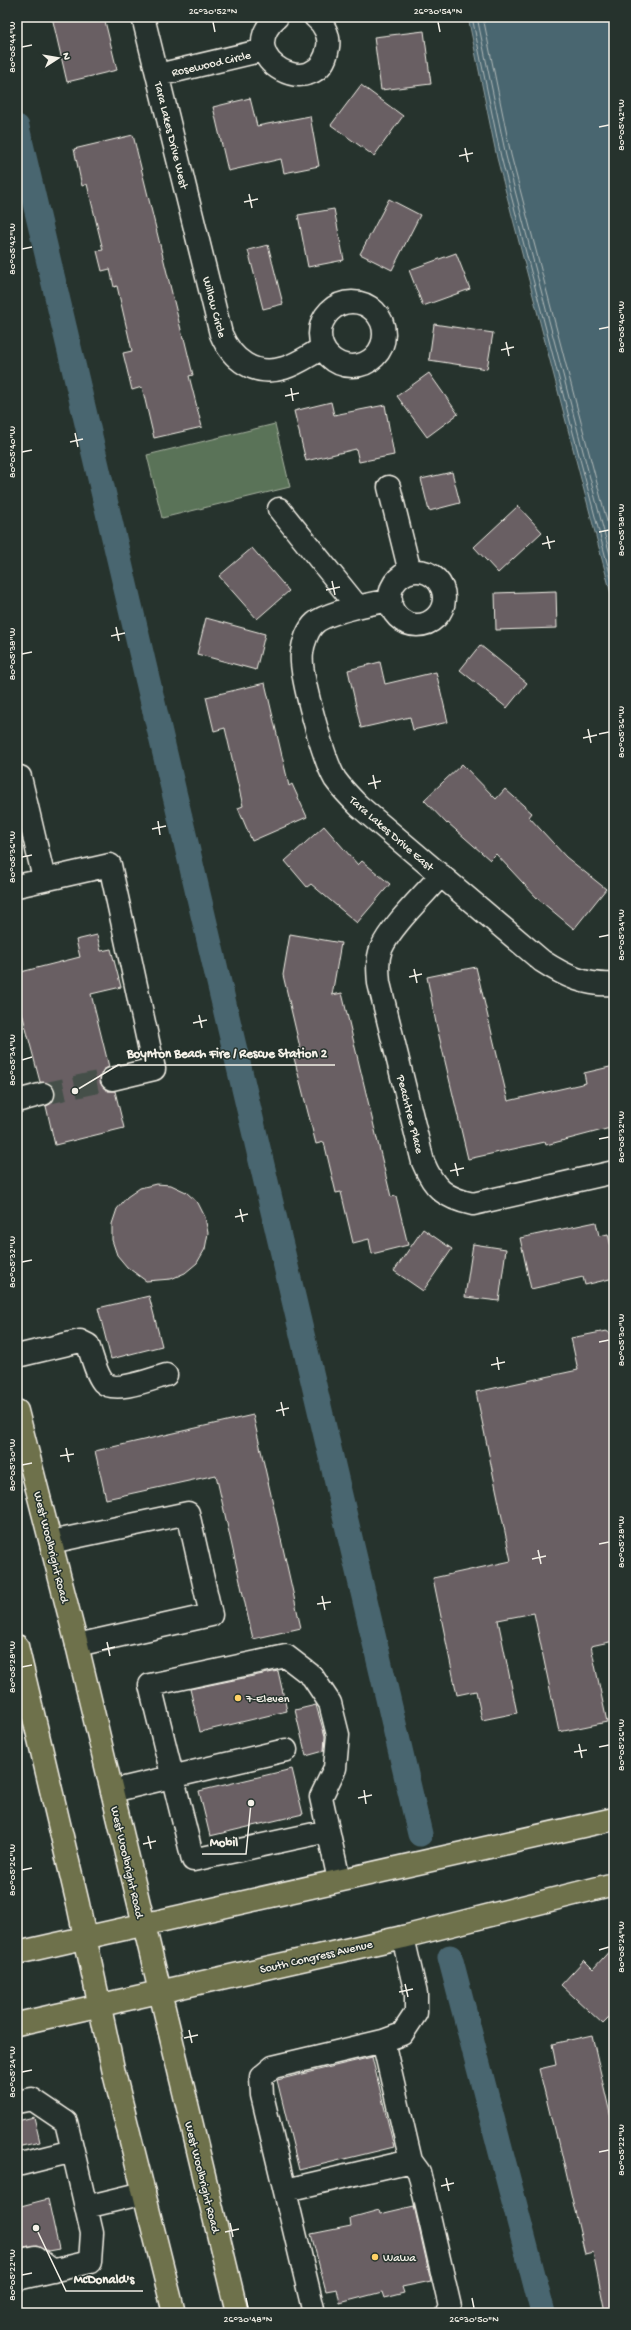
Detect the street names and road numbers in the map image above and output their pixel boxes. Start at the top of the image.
street label: Rosewood Circle [170,49,253,81]
street label: Tara Lakes Drive West [150,80,190,191]
street label: Willow Circle [198,275,228,340]
street label: Tara Lakes Drive East [345,793,437,876]
street label: Peachtree Place [392,1073,426,1156]
street label: West Woolbright Road [29,1490,71,1606]
street label: West Woolbright Road [106,1805,146,1921]
street label: South Congress Avenue [259,1938,375,1978]
street label: West Woolbright Road [180,2120,222,2236]

